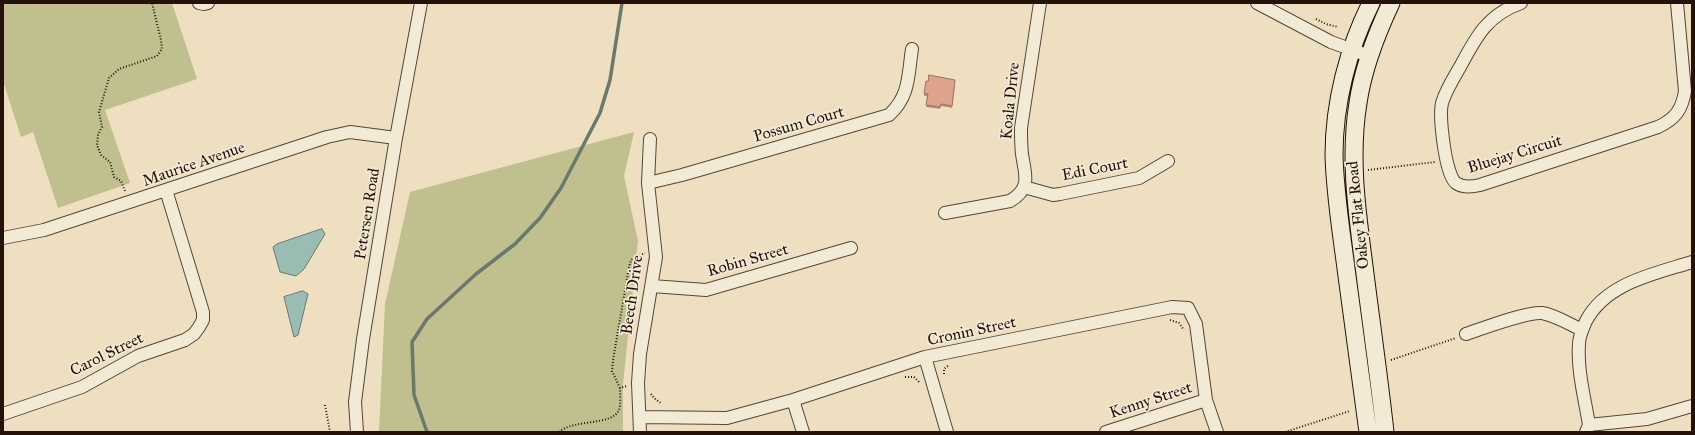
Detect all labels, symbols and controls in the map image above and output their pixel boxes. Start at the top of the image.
street label: Koala Drive [997,61,1025,141]
street label: Possum Court [751,103,847,147]
street label: Bluejay Circuit [1465,132,1565,178]
street label: Maurice Avenue [140,139,248,191]
street label: Edi Court [1060,154,1130,186]
street label: Oakey Flat Road [1344,160,1374,270]
street label: Petersen Road [351,167,385,261]
street label: Robin Street [705,240,791,282]
street label: Beech Drive [618,254,648,336]
street label: Cronin Street [926,313,1018,351]
street label: Carol Street [67,329,147,381]
street label: Kenny Street [1107,379,1195,423]

